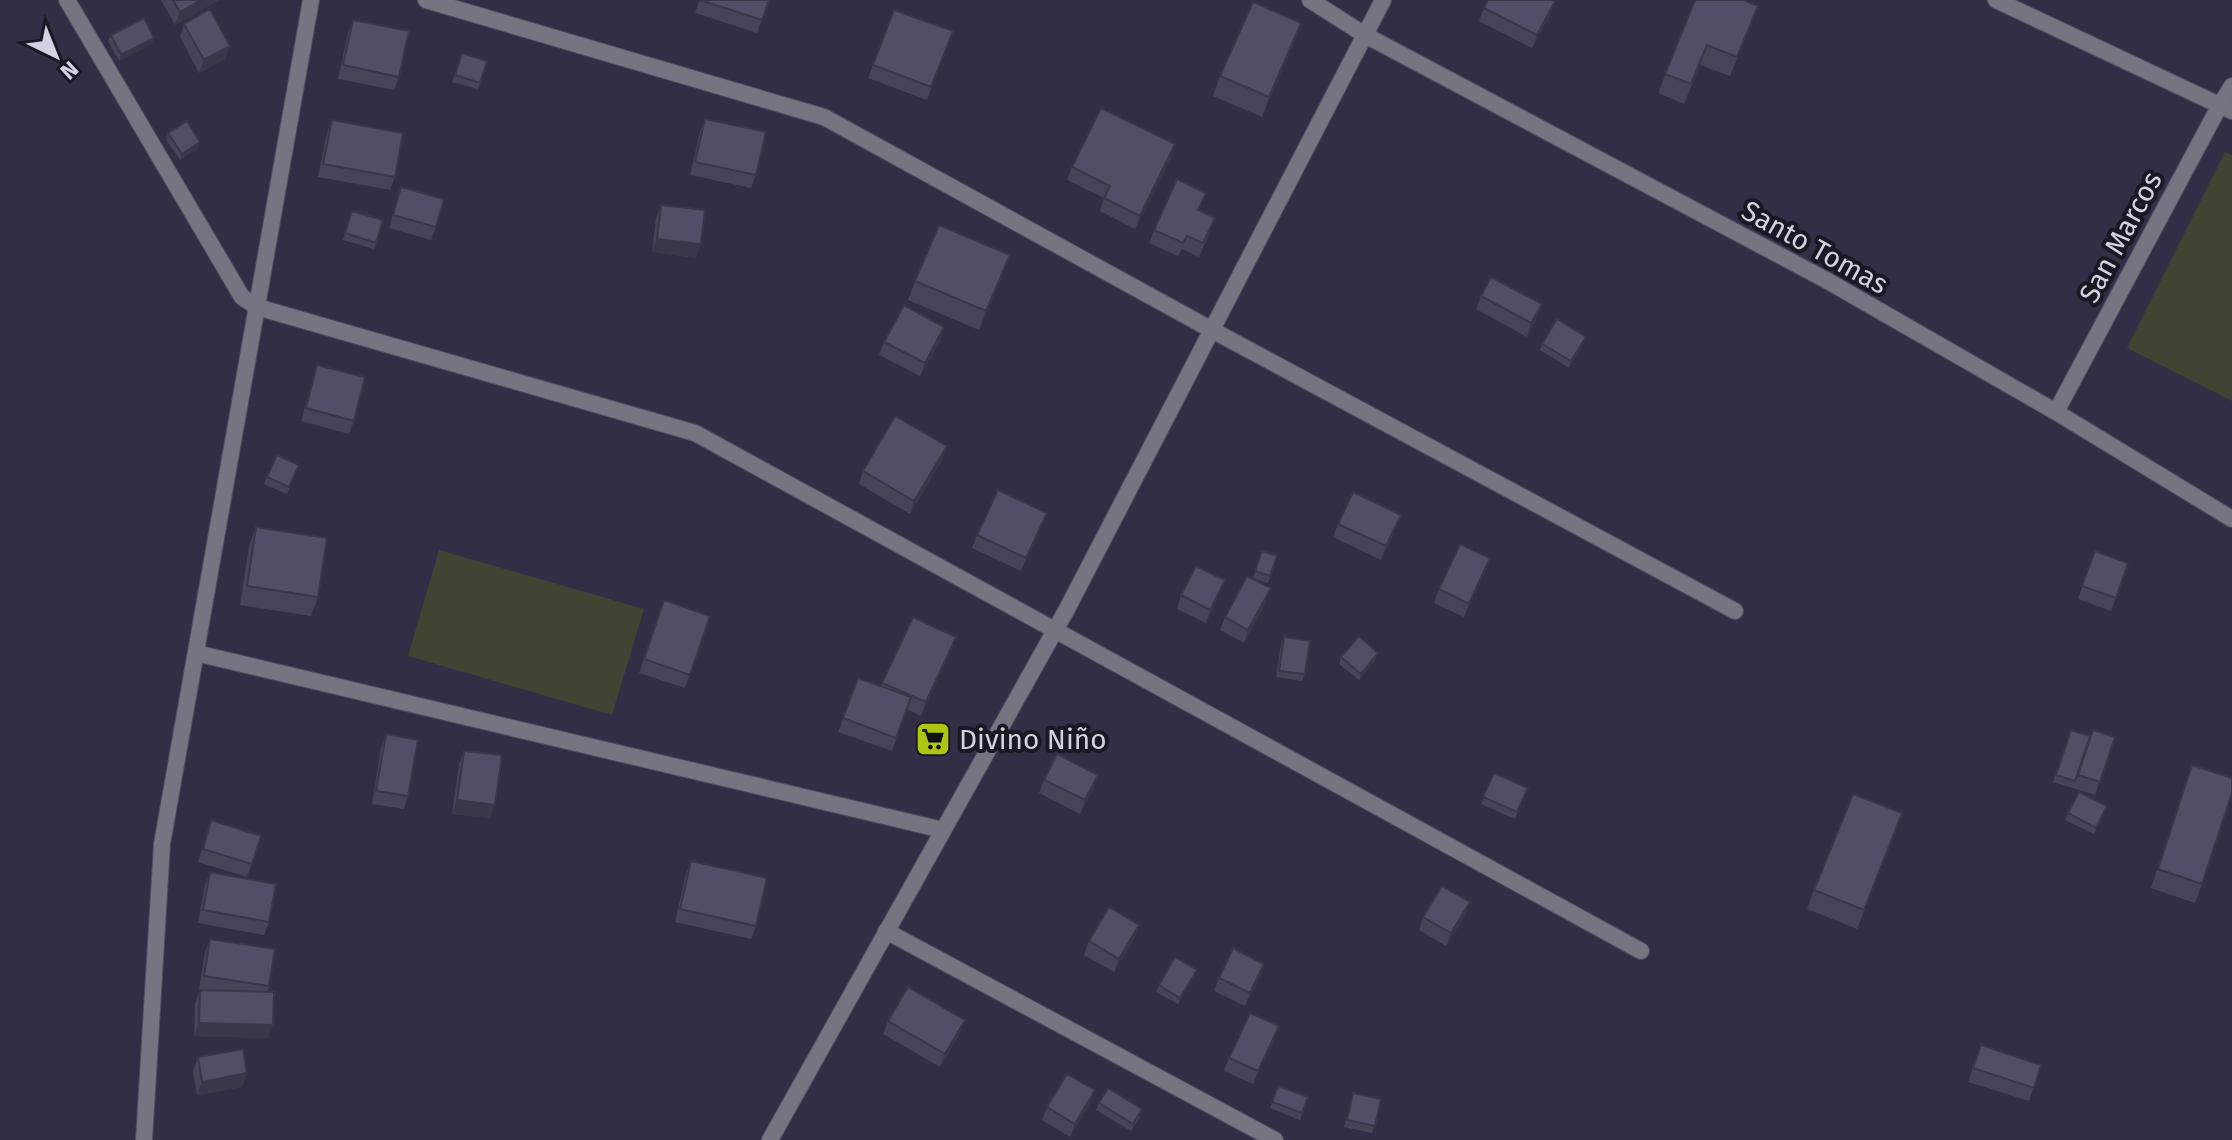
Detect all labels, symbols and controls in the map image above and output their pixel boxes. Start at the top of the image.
north arrow [16,16,96,96]
text: N [55,55,84,85]
street label: San Marcos [2072,166,2169,308]
street label: Santo Tomas [1736,194,1893,301]
supermarket icon: Divino Niño [914,720,952,758]
place label: Divino Niño [959,723,1107,756]

